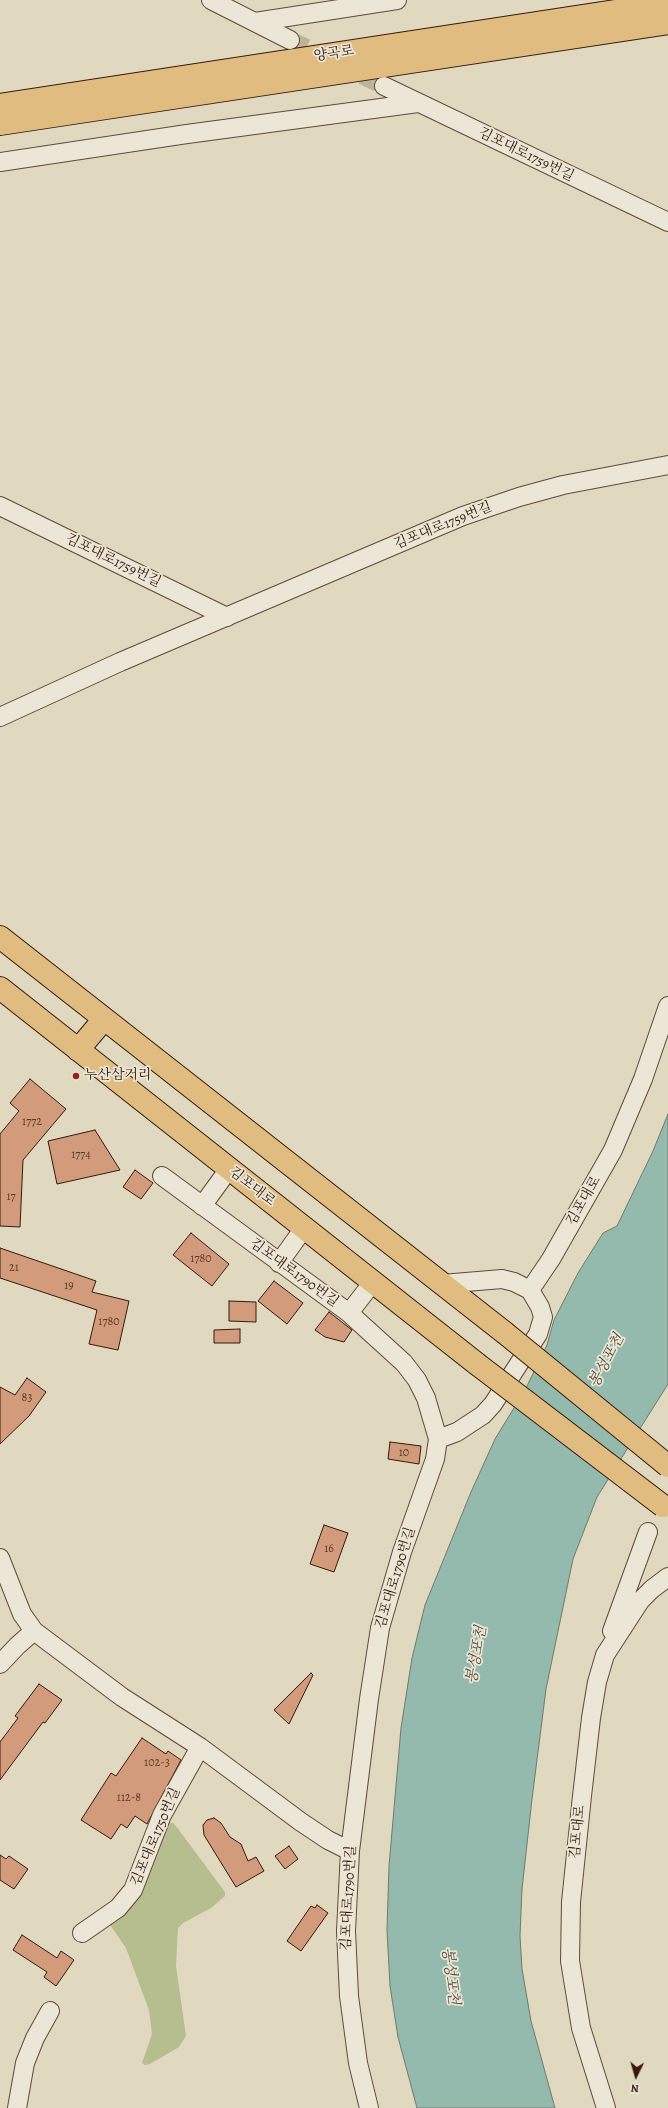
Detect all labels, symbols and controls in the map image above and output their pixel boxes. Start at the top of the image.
street label: 양곡로 [313,43,355,65]
street label: 김포대로1759번길 [475,125,577,185]
street label: 김포대로1759번길 [392,499,494,553]
street label: 김포대로1759번길 [62,531,164,591]
place label: 누산삼거리 [84,1068,152,1084]
marker: 누산삼거리 [71,1071,81,1081]
house number: 1772 [22,1115,42,1129]
house number: 1774 [71,1148,91,1162]
street label: 김포대로 [226,1164,278,1210]
street label: 김포대로 [563,1173,605,1229]
house number: 17 [6,1190,16,1204]
street label: 김포대로1790번길 [246,1235,342,1311]
house number: 1780 [190,1252,212,1266]
house number: 21 [9,1261,19,1275]
house number: 19 [64,1279,74,1293]
house number: 1780 [98,1315,120,1329]
water label: 봉성포천 [585,1331,629,1391]
house number: 83 [22,1391,32,1405]
house number: 10 [399,1446,409,1460]
street label: 김포대로1790번길 [373,1525,419,1631]
house number: 16 [324,1542,334,1556]
water label: 봉성포천 [463,1625,491,1685]
house number: 102-3 [144,1756,170,1770]
street label: 김포대로1750번길 [128,1785,184,1889]
house number: 112-8 [117,1791,141,1805]
street label: 김포대로 [567,1804,589,1860]
street label: 김포대로1790번길 [338,1845,360,1951]
water label: 봉성포천 [438,1946,462,2006]
north arrow [616,2056,656,2096]
text: N [630,2081,640,2096]

